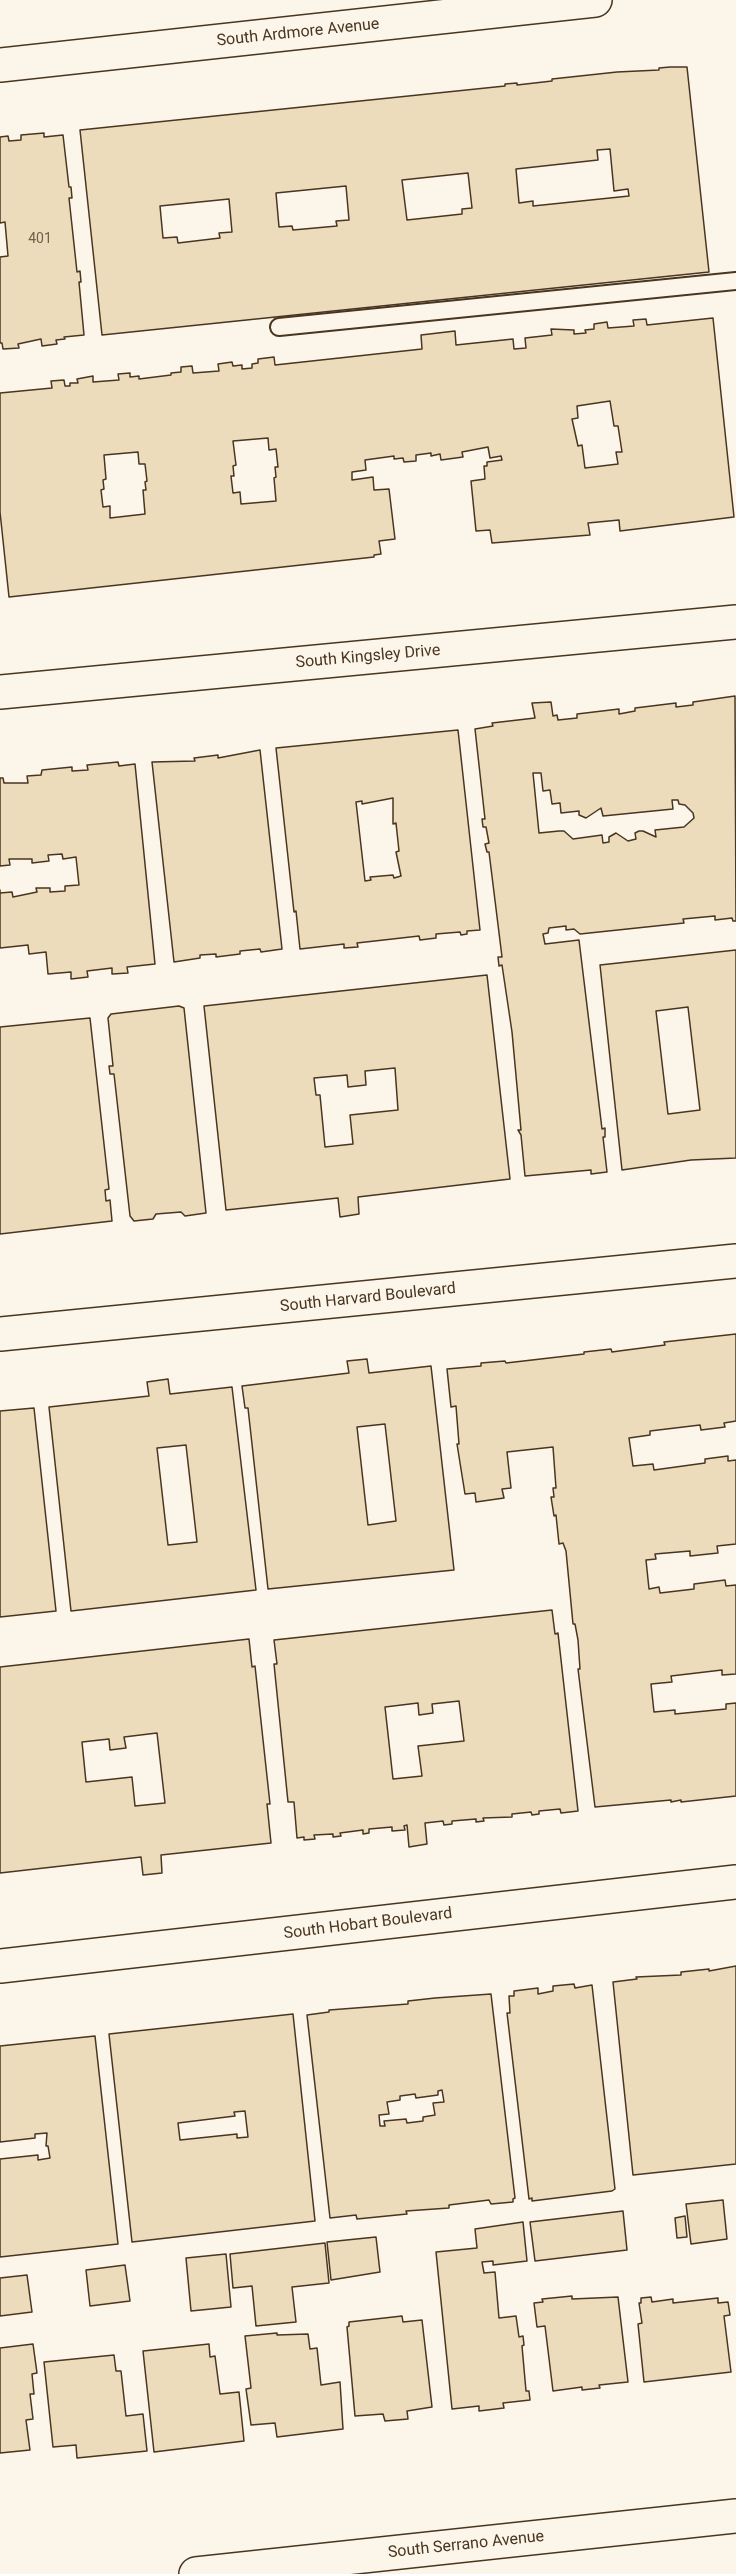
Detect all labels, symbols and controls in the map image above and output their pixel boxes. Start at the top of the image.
street label: South Ardmore Avenue [216,15,380,51]
house number: 401 [28,231,52,247]
street label: South Kingsley Drive [295,641,441,673]
street label: South Harvard Boulevard [279,1279,457,1317]
street label: South Hobart Boulevard [283,1904,453,1944]
street label: South Serrano Avenue [387,2527,545,2563]

